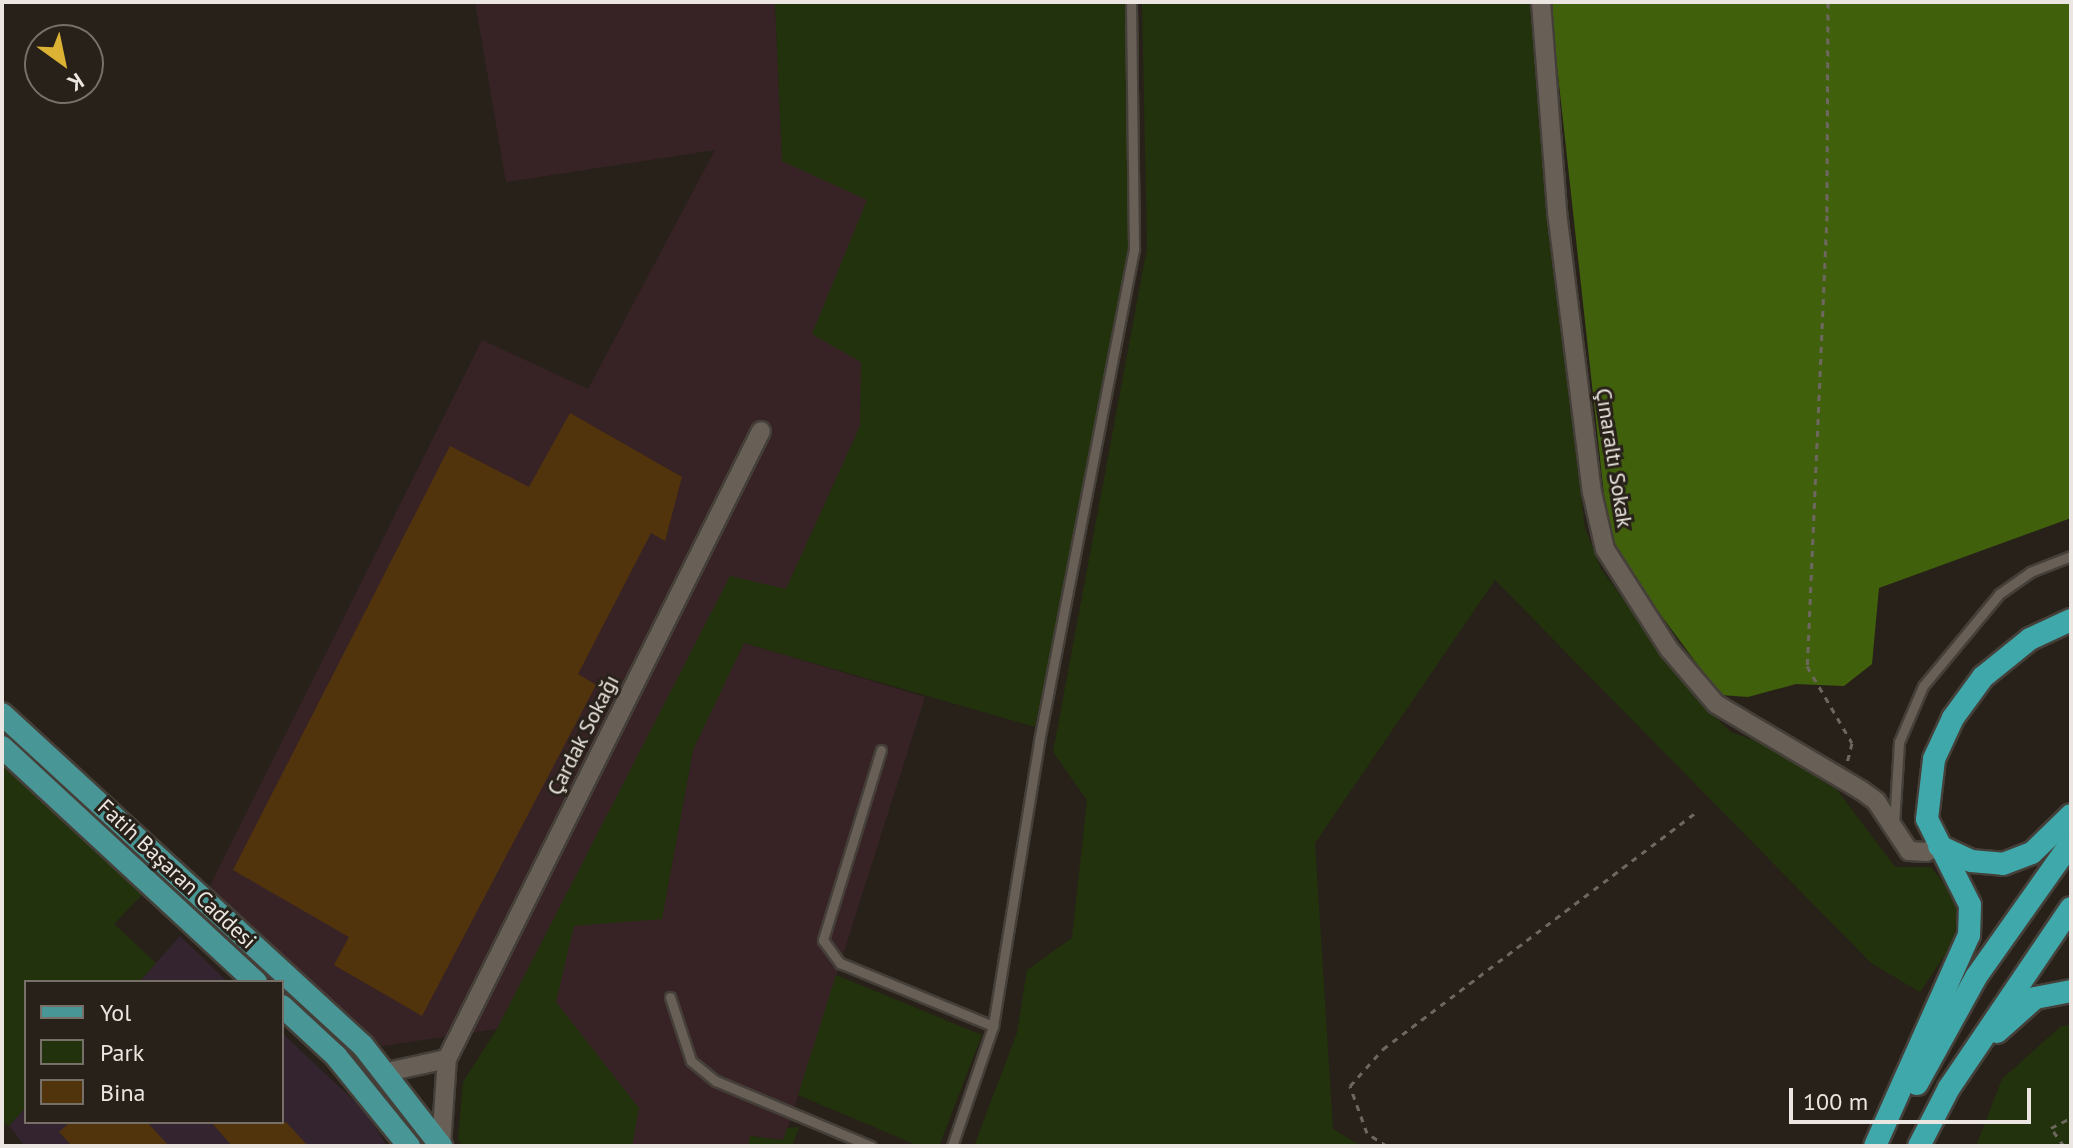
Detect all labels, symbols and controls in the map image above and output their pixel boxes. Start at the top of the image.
north arrow [24,24,104,104]
text: K [63,67,89,98]
street label: Çınaraltı Sokak [1590,386,1638,530]
street label: Çardak Sokağı [541,670,625,800]
street label: Fatih Başaran Caddesi [92,794,262,954]
legend [24,980,284,1124]
text: Yol [100,997,131,1028]
text: Park [100,1037,144,1068]
scale bar [1793,1072,2035,1122]
text: Bina [100,1077,145,1108]
text: 100 m [1803,1086,1868,1117]

